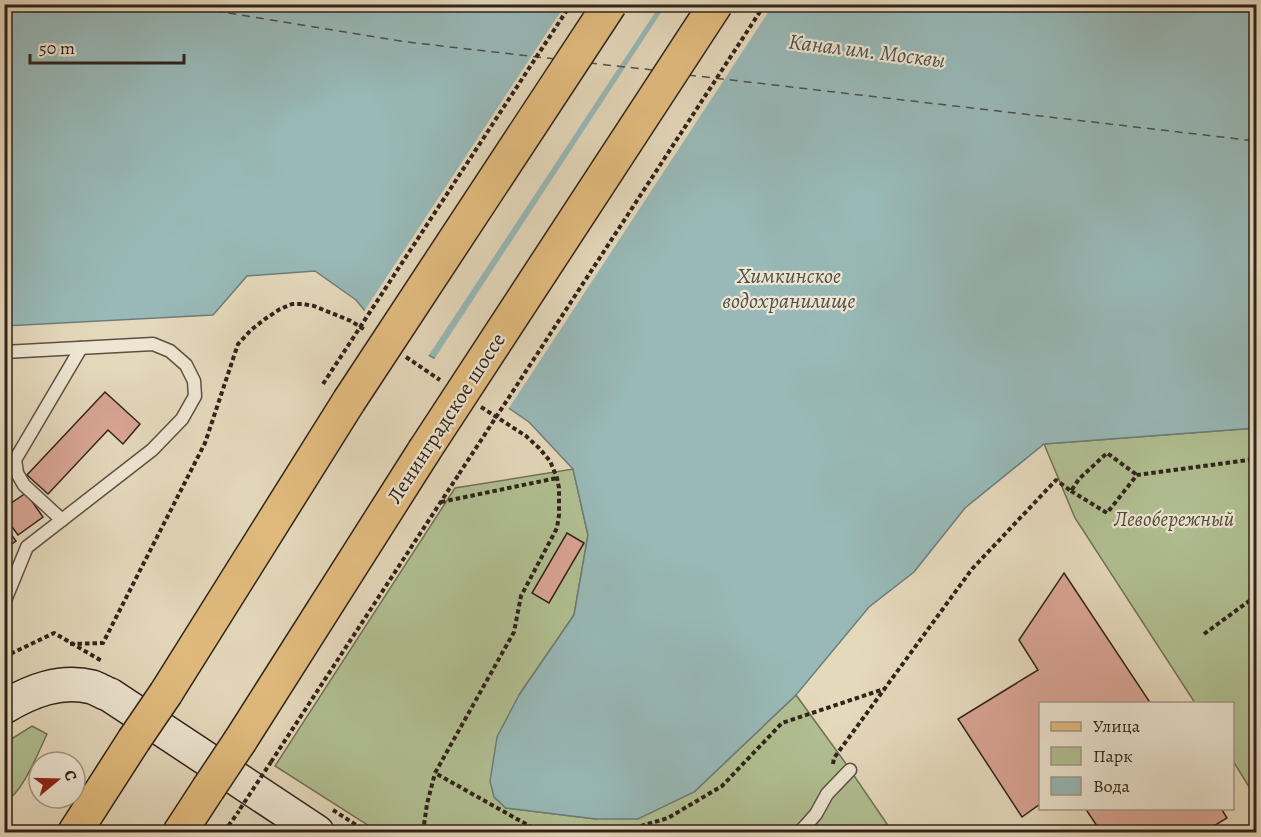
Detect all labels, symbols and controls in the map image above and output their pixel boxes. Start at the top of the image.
water label: Канал им. Москвы [787,26,947,75]
scale bar [30,27,184,65]
text: 50 m [39,36,75,60]
water label: Химкинское водохранилище [723,261,855,316]
street label: Ленинградское шоссе [380,327,512,509]
park label: Левобережный [1113,505,1234,533]
legend [1039,702,1234,810]
text: Улица [1093,714,1141,738]
text: Парк [1093,744,1133,768]
north arrow [27,750,87,810]
text: С [58,767,82,784]
text: Вода [1093,774,1131,798]

